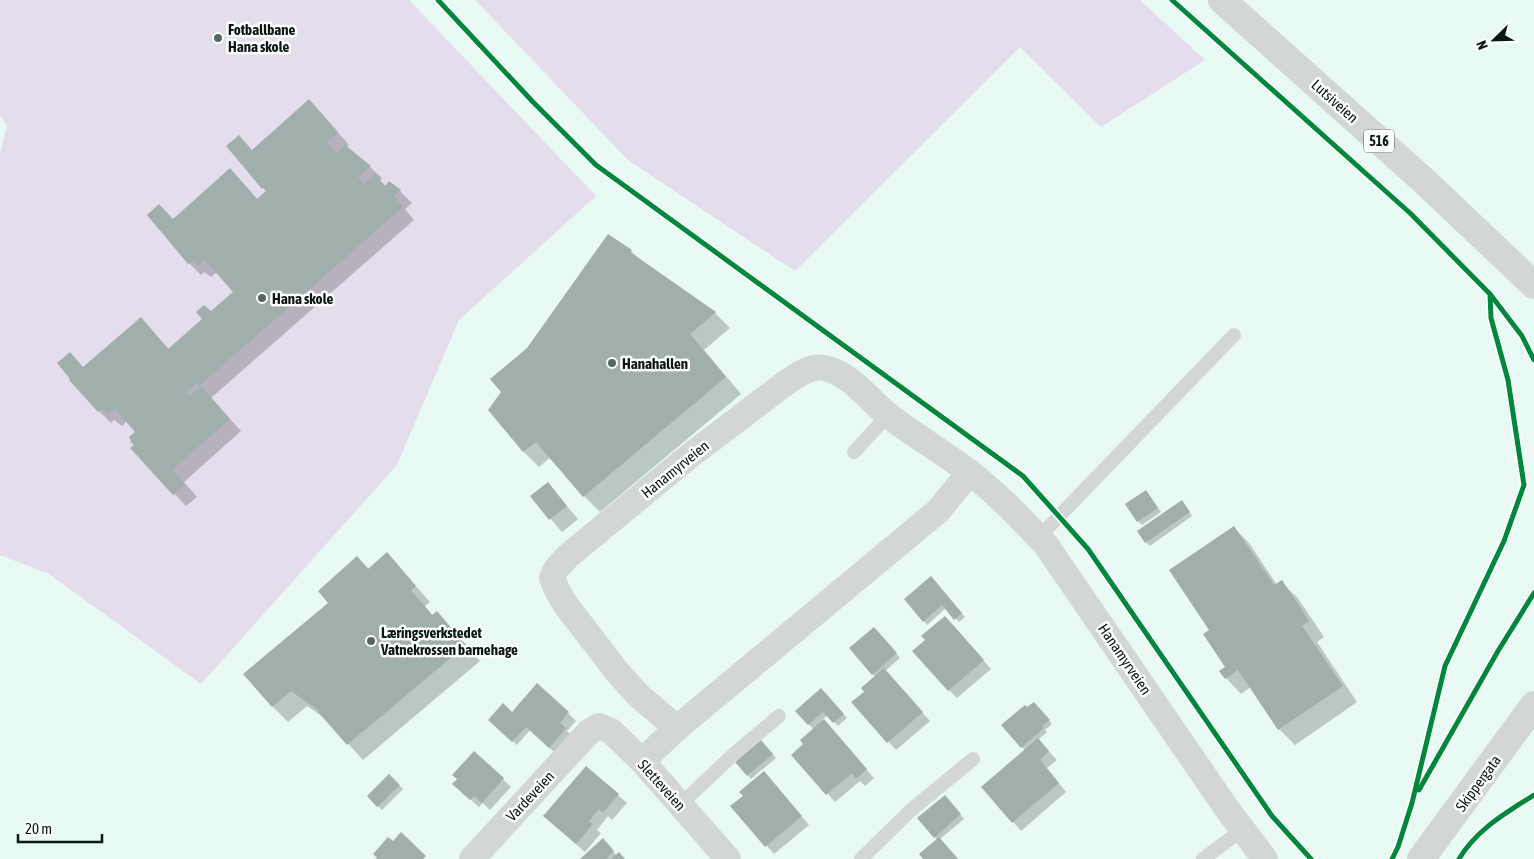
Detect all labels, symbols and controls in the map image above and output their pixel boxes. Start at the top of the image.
north arrow [1469,15,1519,65]
place label: Fotballbane Hana skole [228,21,296,55]
marker: Fotballbane Hana skole [212,32,224,44]
text: N [1473,38,1491,52]
street label: Lutsiveien [1308,76,1362,126]
road number: 516 [1364,130,1394,152]
place label: Hana skole [272,290,333,307]
marker: Hana skole [256,292,268,304]
place label: Hanahallen [622,355,688,372]
marker: Hanahallen [606,357,618,369]
street label: Hanamyrveien [638,437,712,501]
street label: Hanamyrveien [1095,620,1155,698]
place label: Læringsverkstedet Vatnekrossen barnehage [380,624,518,658]
marker: Læringsverkstedet Vatnekrossen barnehage [365,635,377,647]
street label: Skippergata [1452,752,1504,814]
street label: Sletteveien [635,756,689,814]
street label: Vardeveien [502,767,558,825]
scale bar [18,812,101,844]
text: 20 m [25,820,52,837]

